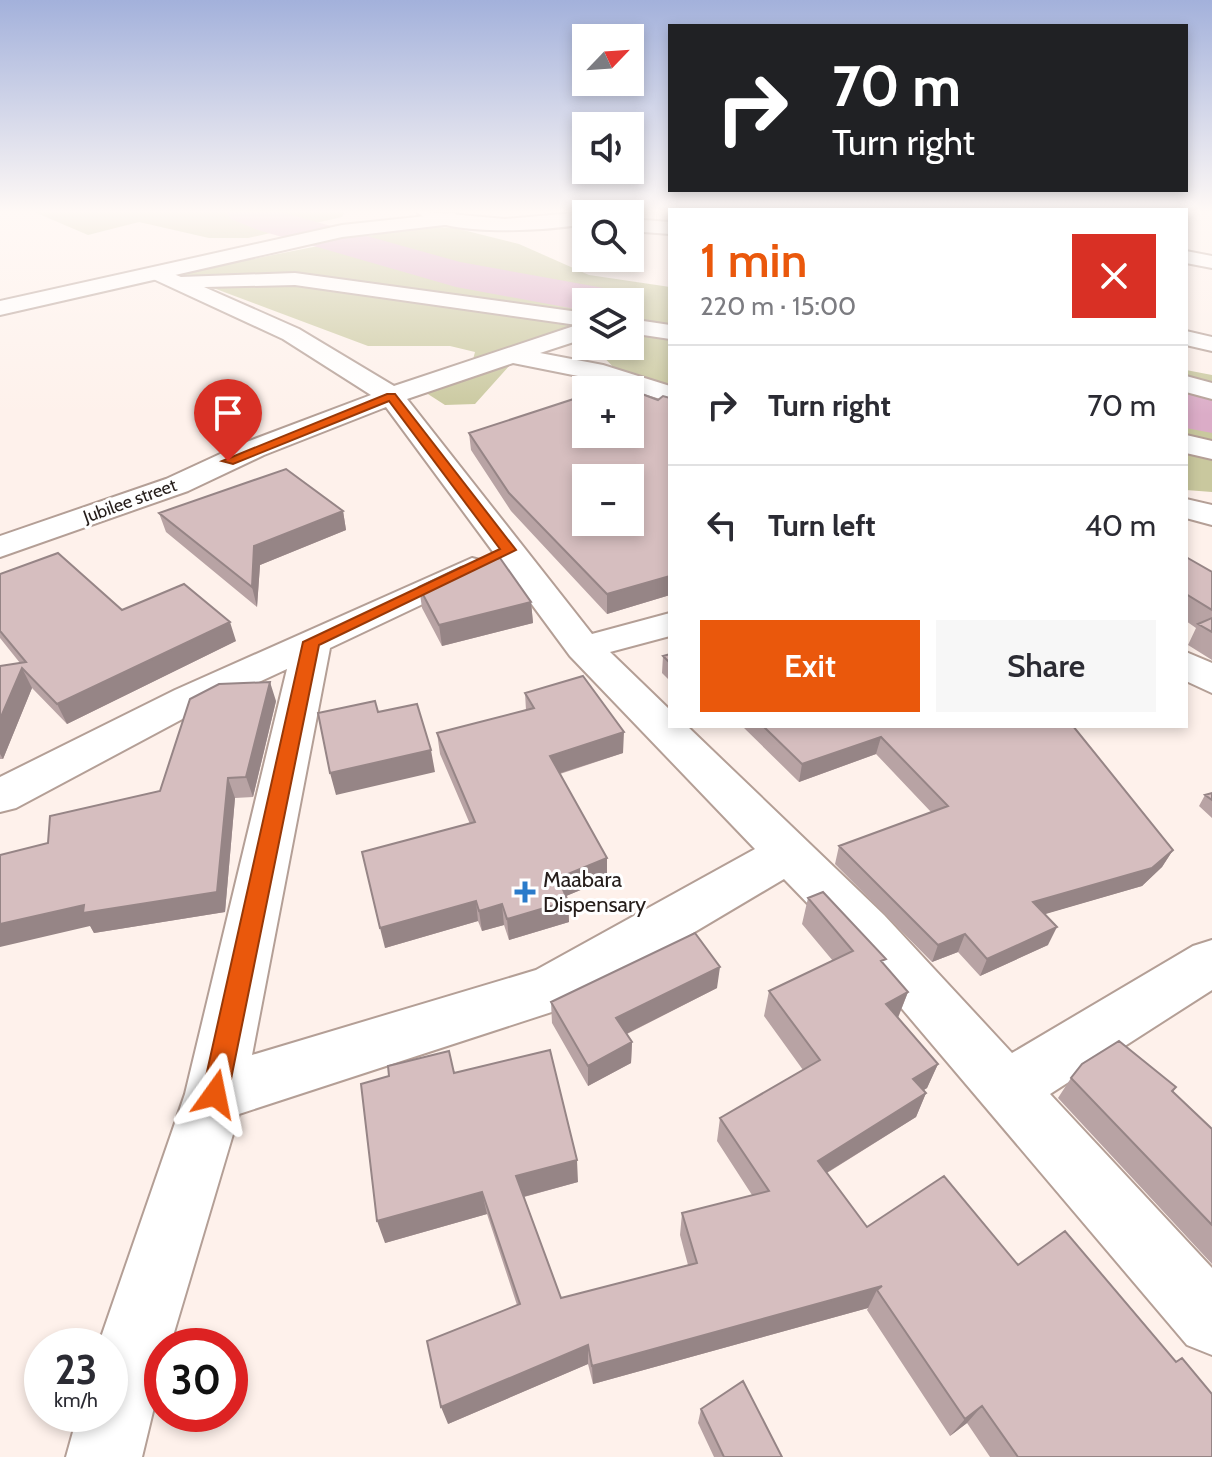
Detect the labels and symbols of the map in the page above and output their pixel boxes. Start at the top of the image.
north arrow [572,24,644,96]
pin [194,379,262,461]
street label: Jubilee street [79,474,180,528]
place label: Maabara Dispensary [543,866,646,918]
marker: Maabara Dispensary [514,881,536,903]
position arrow [173,1052,257,1136]
speed limit sign: 30 [144,1328,248,1432]

